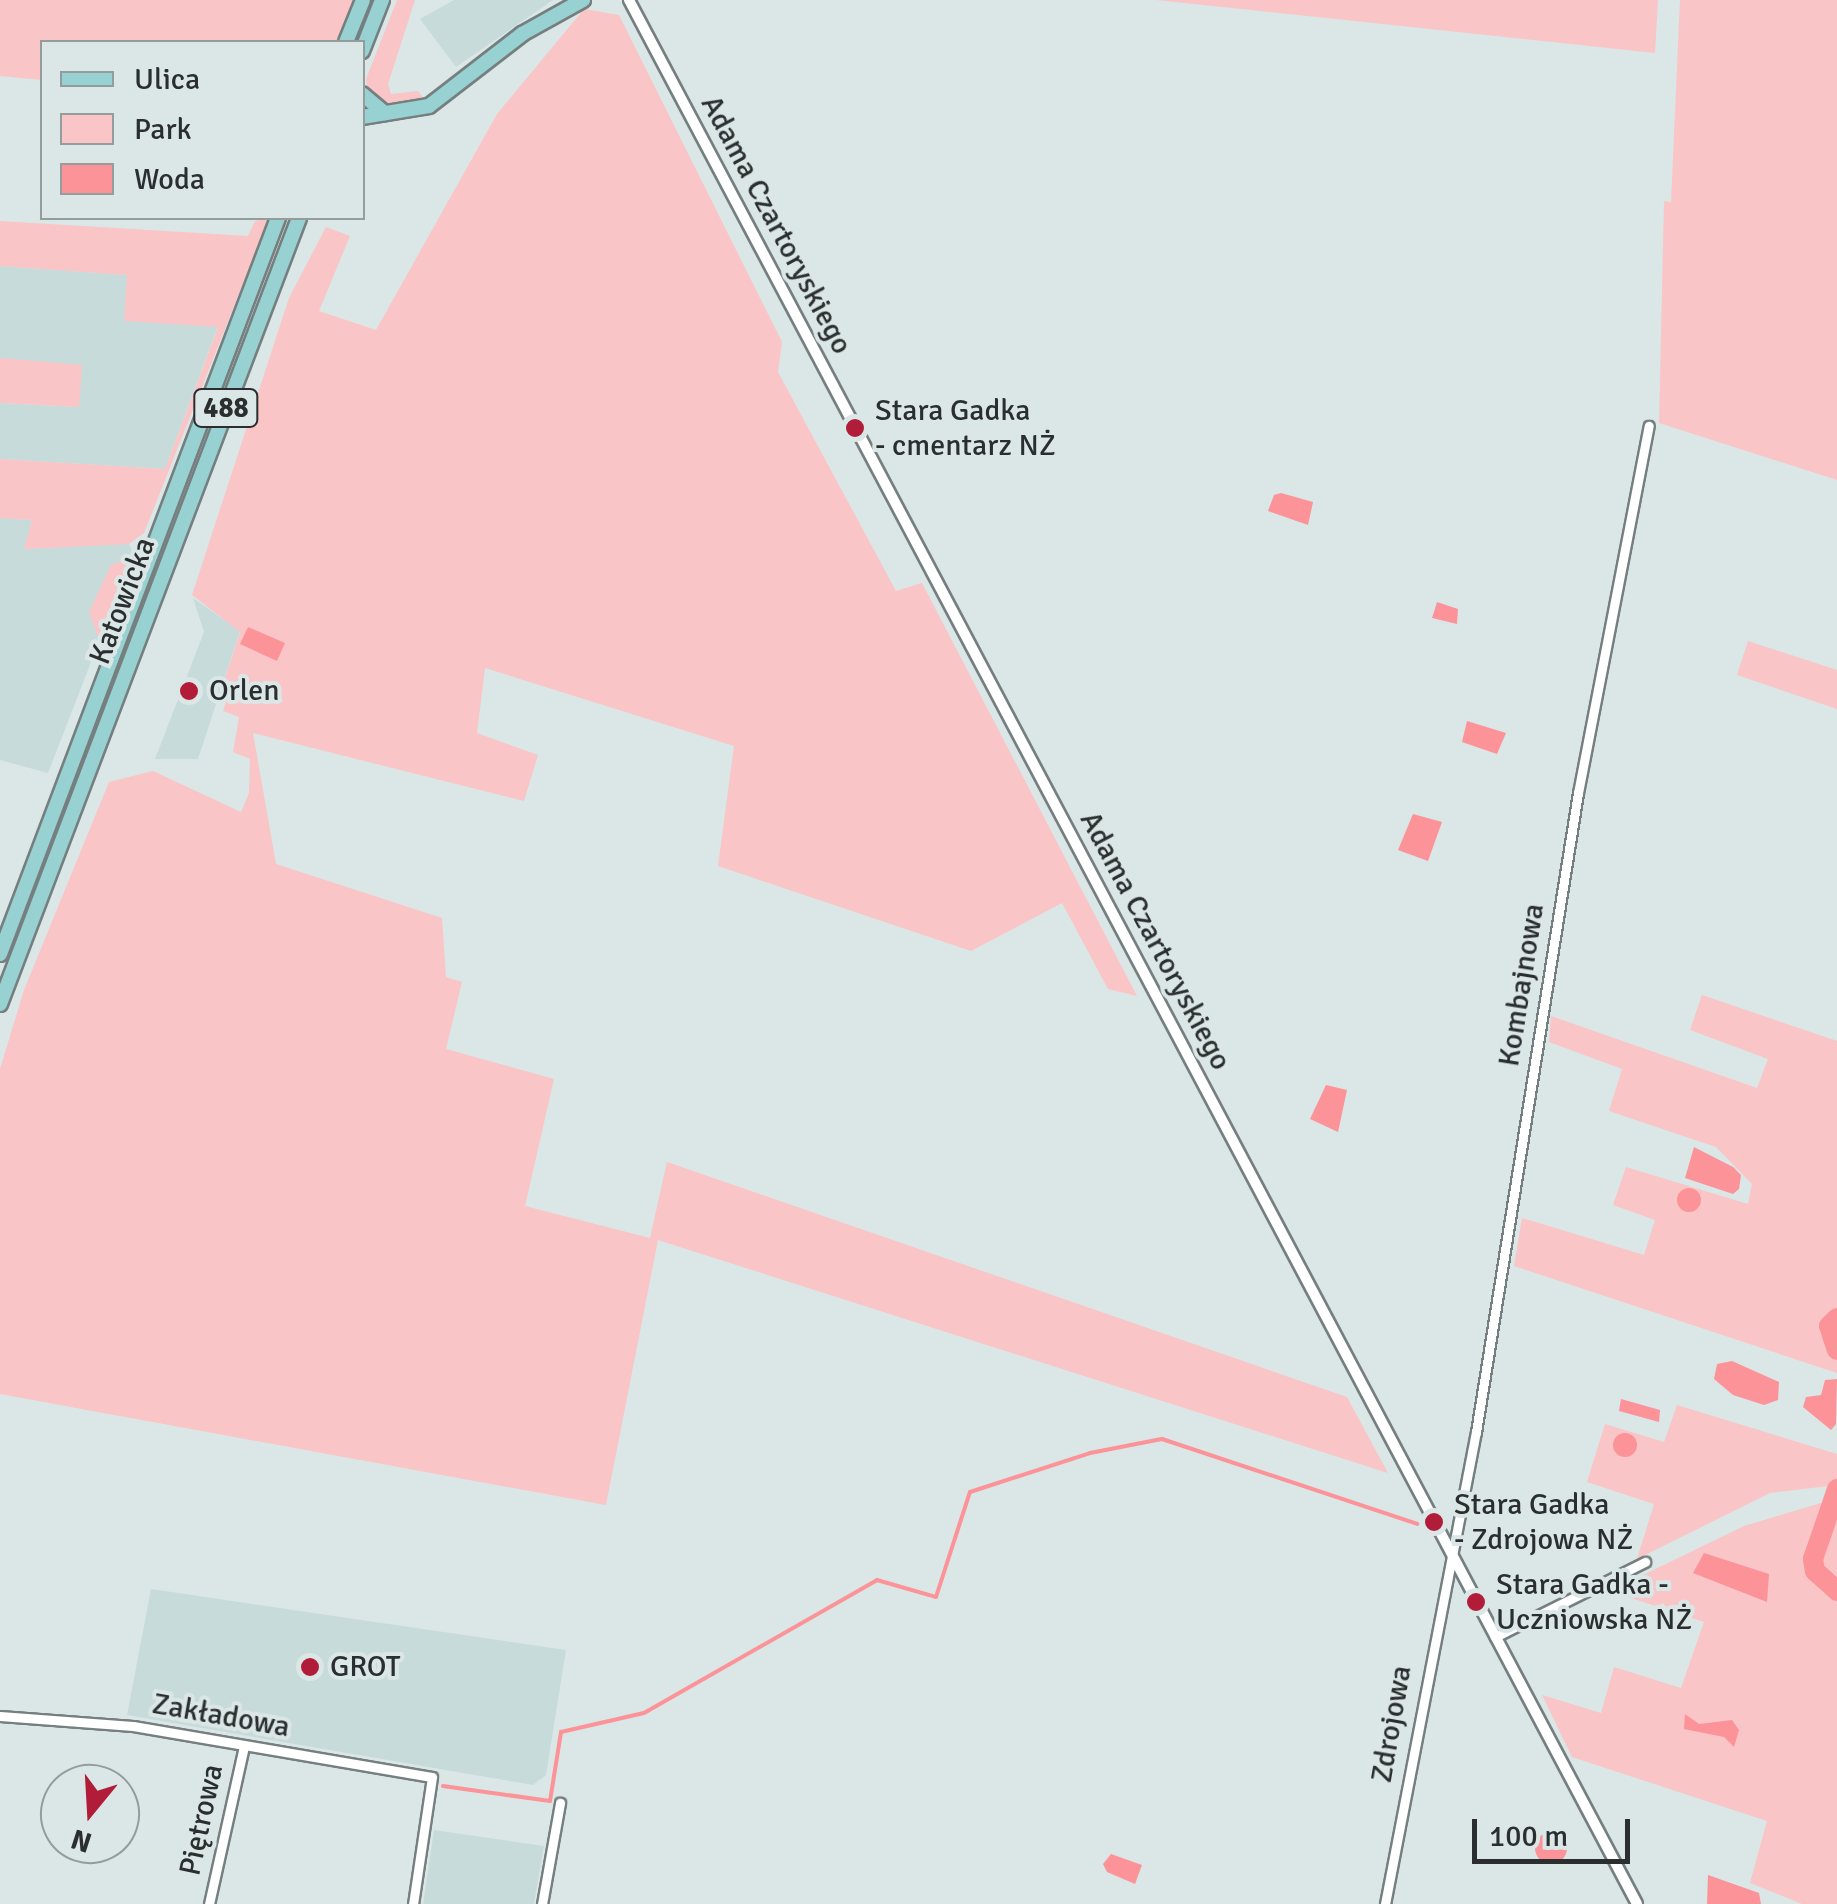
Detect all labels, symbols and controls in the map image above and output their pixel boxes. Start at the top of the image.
legend [40,40,365,220]
text: Ulica [134,61,200,98]
street label: Adama Czartoryskiego [693,90,859,360]
text: Park [134,111,192,148]
text: Woda [134,161,205,198]
road number: 488 [191,385,261,431]
place label: Stara Gadka - cmentarz NŻ [875,393,1056,464]
marker: Stara Gadka - cmentarz NŻ [844,417,866,439]
street label: Katowicka [82,533,164,669]
place label: Orlen [209,673,280,709]
marker: Orlen [178,680,200,702]
street label: Adama Czartoryskiego [1072,806,1238,1076]
street label: Kombajnowa [1491,901,1553,1069]
place label: Stara Gadka - Zdrojowa NŻ [1454,1487,1633,1558]
marker: Stara Gadka - Zdrojowa NŻ [1423,1511,1445,1533]
place label: Stara Gadka - Uczniowska NŻ [1496,1567,1692,1638]
marker: Stara Gadka - Uczniowska NŻ [1465,1591,1487,1613]
place label: GROT [330,1649,401,1685]
marker: GROT [299,1656,321,1678]
street label: Zdrojowa [1364,1663,1420,1785]
street label: Zakładowa [149,1686,293,1746]
street label: Piętrowa [173,1761,231,1879]
north arrow [40,1764,140,1864]
scale bar [1477,1799,1634,1861]
text: 100 m [1489,1818,1568,1855]
text: N [67,1821,96,1860]

